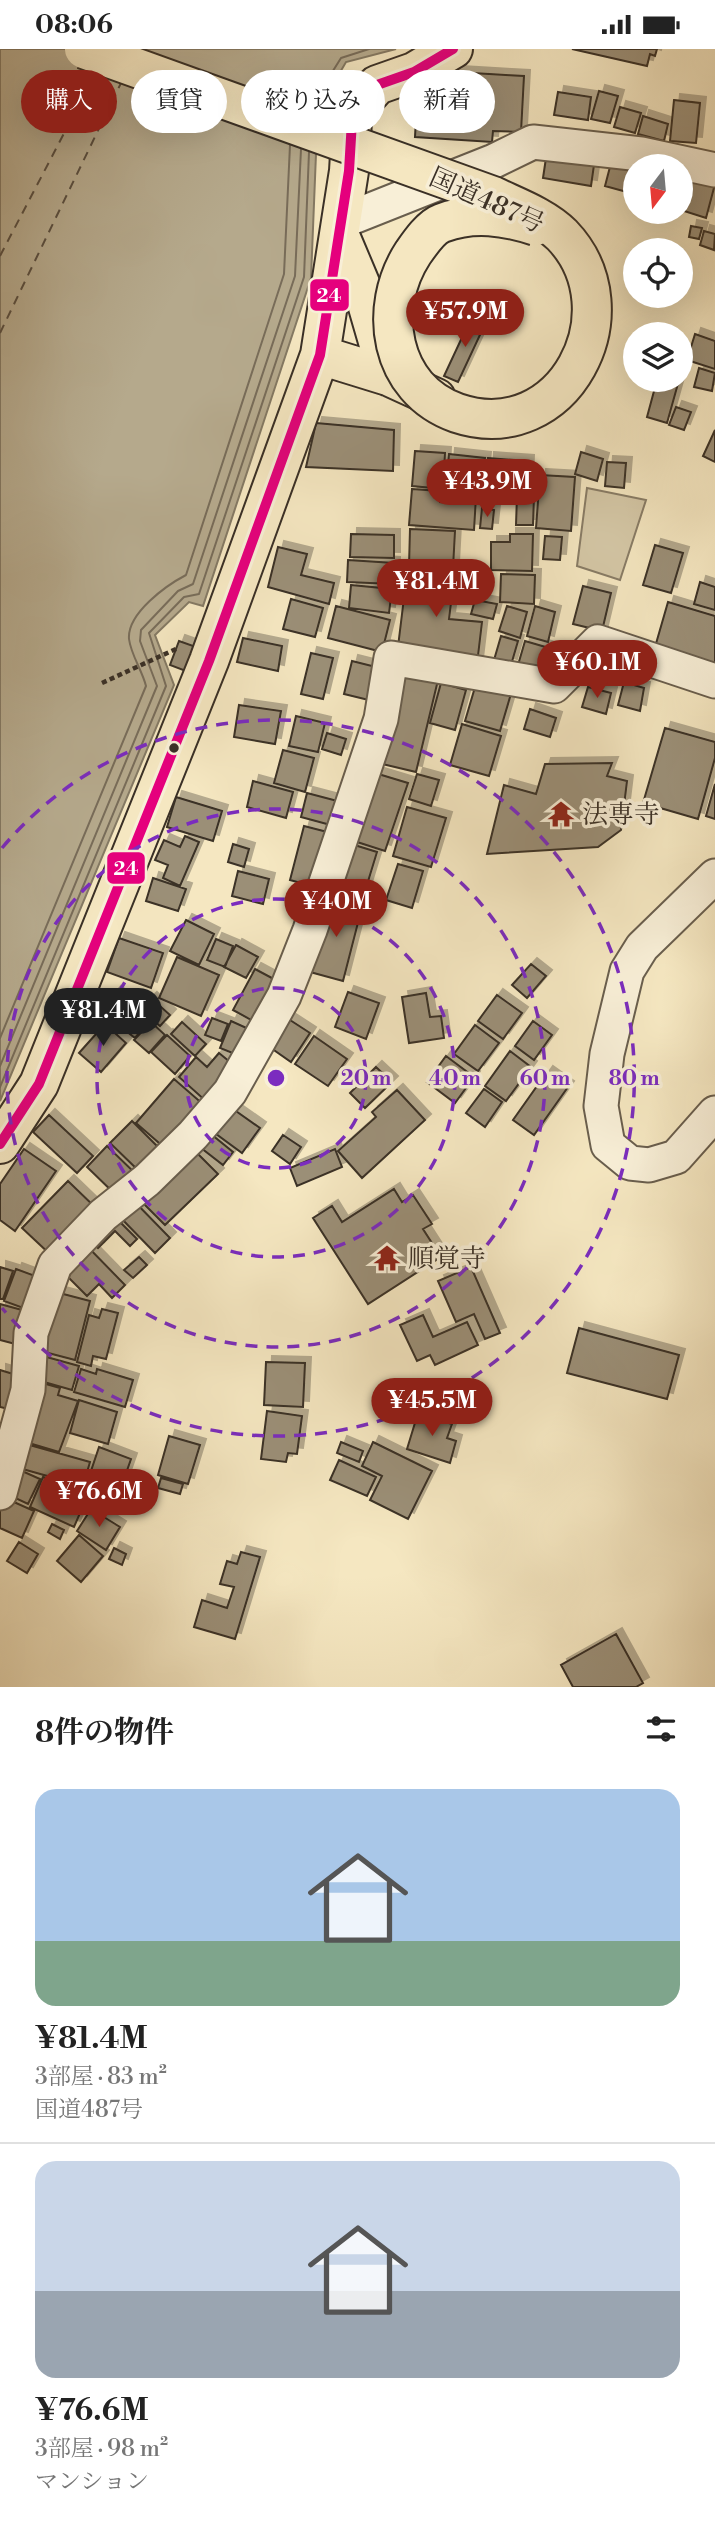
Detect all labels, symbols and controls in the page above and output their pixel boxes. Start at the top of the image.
text: 08:06 [35,9,113,41]
chip: 購入 [21,70,117,133]
chip: 賃貸 [131,70,227,133]
chip: 絞り込み [241,70,385,133]
chip: 新着 [399,70,495,133]
north arrow [623,154,693,224]
map controls [623,154,693,392]
street label: 国道487号 [424,161,549,240]
button: locate [623,238,693,308]
line badge: 24 [309,278,350,312]
text: 24 [317,284,342,308]
pin: ¥57.9M [408,289,522,349]
text: ¥57.9M [422,298,508,326]
button: layers [623,322,693,392]
pin: ¥43.9M [430,459,544,519]
text: ¥43.9M [443,468,532,496]
pin: ¥81.4M [379,559,493,619]
text: ¥81.4M [393,568,479,596]
pin: ¥60.1M [540,641,654,700]
text: ¥60.1M [553,649,641,677]
unlabelled marker [167,741,181,755]
temple icon: 法専寺 [546,799,576,829]
place label: 法専寺 [582,799,660,831]
line badge: 24 [106,851,146,885]
text: 24 [114,857,139,881]
pin: ¥40M [295,879,377,939]
text: ¥40M [300,888,372,916]
pin: ¥81.4M [46,989,160,1048]
text: ¥81.4M [60,997,146,1025]
centre of rings [264,1066,288,1090]
text: 20 m [341,1066,391,1092]
text: 40 m [429,1066,481,1092]
text: 60 m [520,1066,570,1092]
text: 80 m [608,1066,660,1092]
temple icon: 順覚寺 [372,1243,402,1273]
place label: 順覚寺 [408,1243,486,1275]
pin: ¥45.5M [375,1379,489,1438]
text: ¥45.5M [387,1387,477,1415]
pin: ¥76.6M [42,1469,156,1529]
text: ¥76.6M [56,1478,142,1506]
icon: filters [642,1710,680,1748]
text: 8件の物件 [35,1714,174,1752]
icon: home [295,1835,421,1961]
text: ¥81.4M [35,2020,147,2058]
text: 3部屋 · 83 m² [35,2063,167,2091]
text: 国道487号 [35,2096,143,2124]
icon: home [295,2207,421,2333]
text: ¥76.6M [35,2392,148,2430]
text: 3部屋 · 98 m² [35,2435,168,2463]
text: マンション [35,2468,149,2496]

